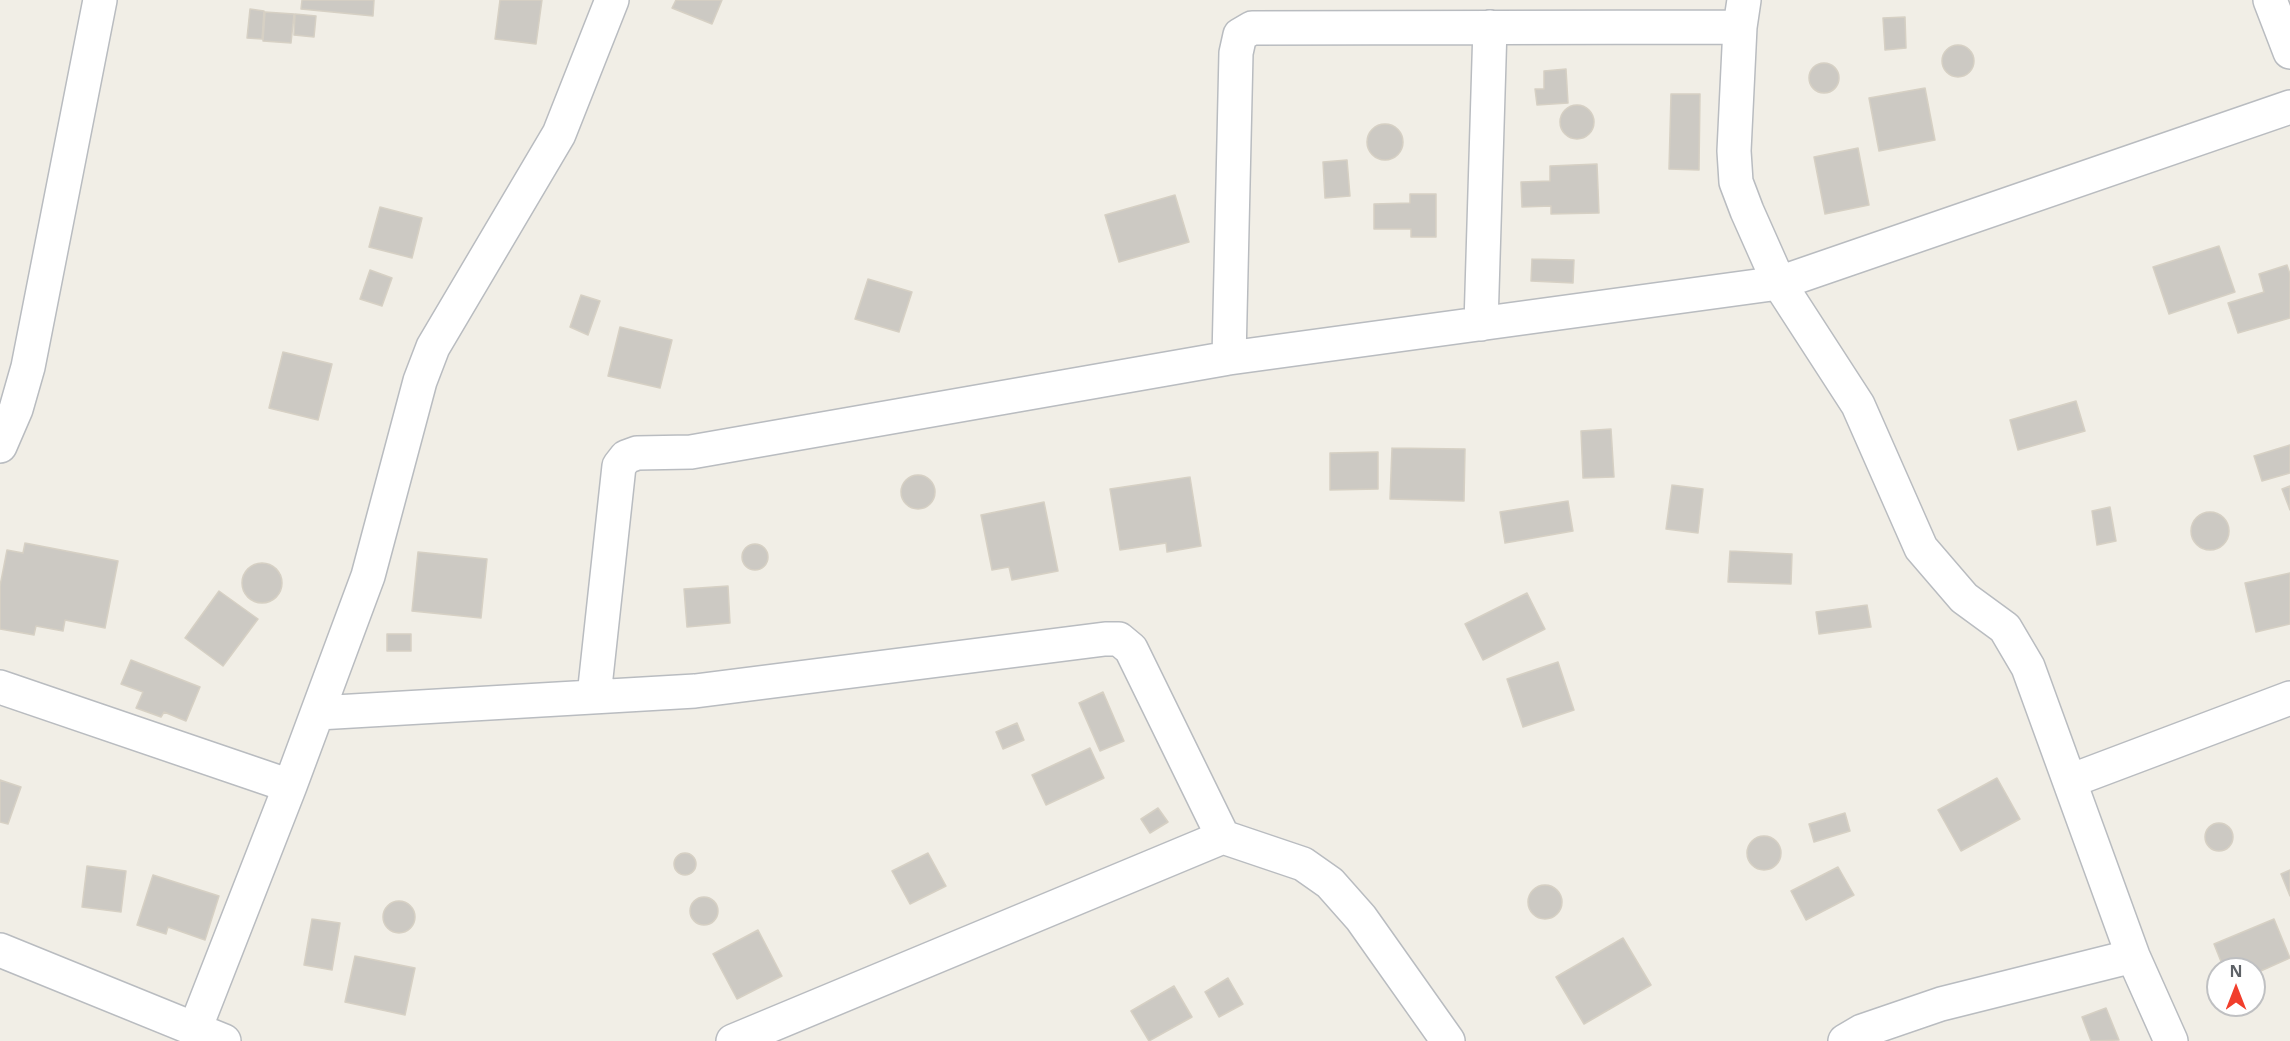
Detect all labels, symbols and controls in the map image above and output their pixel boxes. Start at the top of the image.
north arrow [2206,957,2266,1017]
text: N [2229,960,2243,982]

